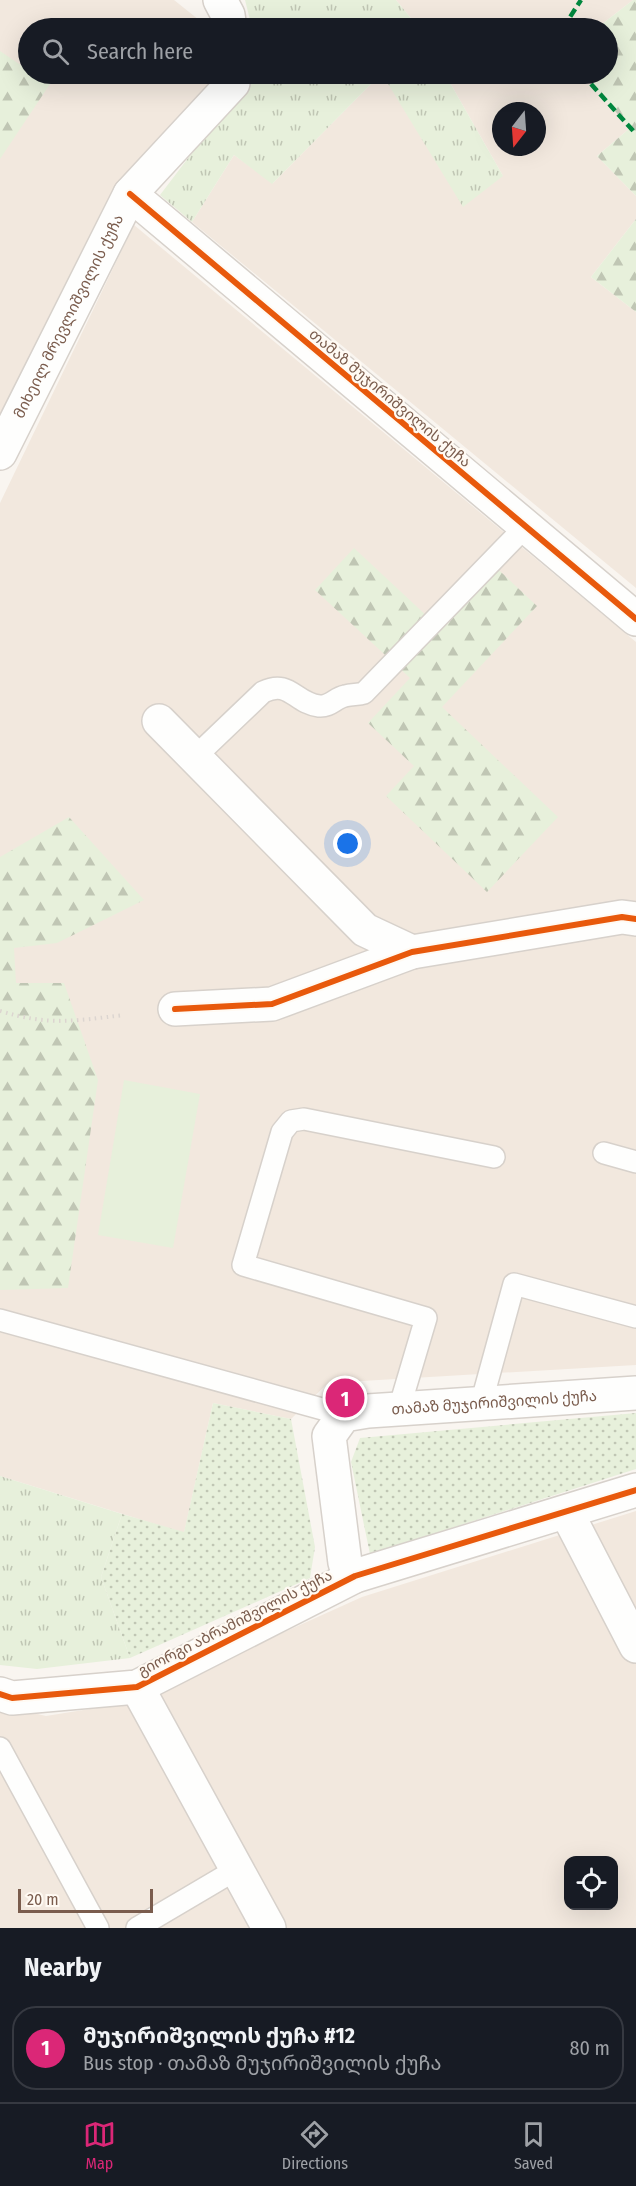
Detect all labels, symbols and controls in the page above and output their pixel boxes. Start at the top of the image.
search box [18,18,618,84]
icon: search [39,35,72,68]
text: Search here [87,38,193,65]
north arrow [492,102,546,156]
street label: მიხეილ მრევლიშვილის ქუჩა [10,211,127,421]
street label: თამაზ მუჯირიშვილის ქუჩა [305,325,475,471]
your location [333,829,362,858]
pin: 1 [326,1376,364,1420]
street label: თამაზ მუჯირიშვილის ქუჩა [391,1387,597,1418]
street label: გიორგი აბრამიშვილის ქუჩა [135,1566,335,1680]
map controls [564,1856,618,1910]
button: locate [564,1856,618,1910]
scale bar [18,1886,153,1914]
text: 20 m [27,1890,58,1909]
text: Nearby [24,1952,101,1983]
text: მუჯირიშვილის ქუჩა #12 [83,2022,355,2049]
text: 1 [41,2036,50,2060]
text: 80 m [570,2036,610,2060]
text: Bus stop · თამაზ მუჯირიშვილის ქუჩა [83,2051,441,2075]
tab: Map [83,2118,116,2173]
tab: Directions [282,2118,348,2173]
tab: Saved [514,2118,553,2173]

